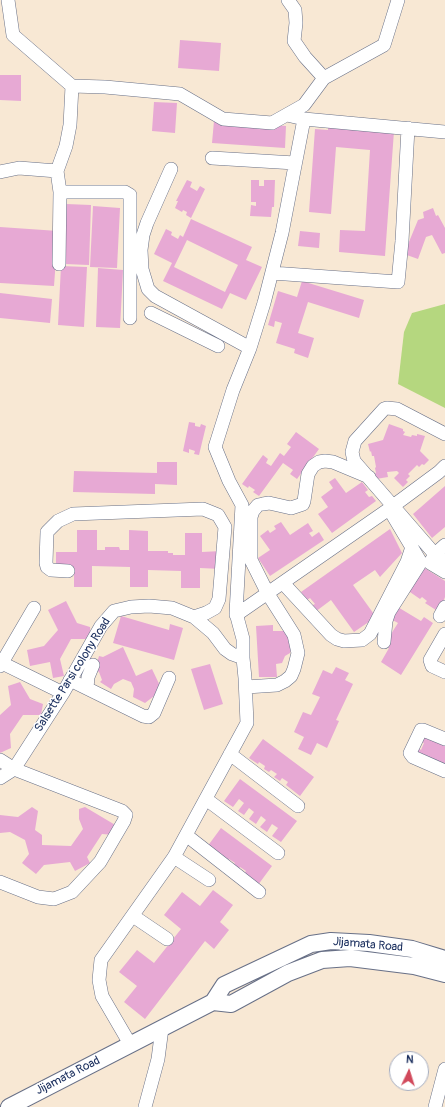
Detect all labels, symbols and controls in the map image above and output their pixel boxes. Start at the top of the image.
street label: Salsette Parsi colony Road [32,615,114,735]
street label: Jijamata Road [332,935,404,955]
north arrow [389,1051,429,1091]
text: N [406,1053,414,1066]
street label: Jijamata Road [33,1054,103,1098]

